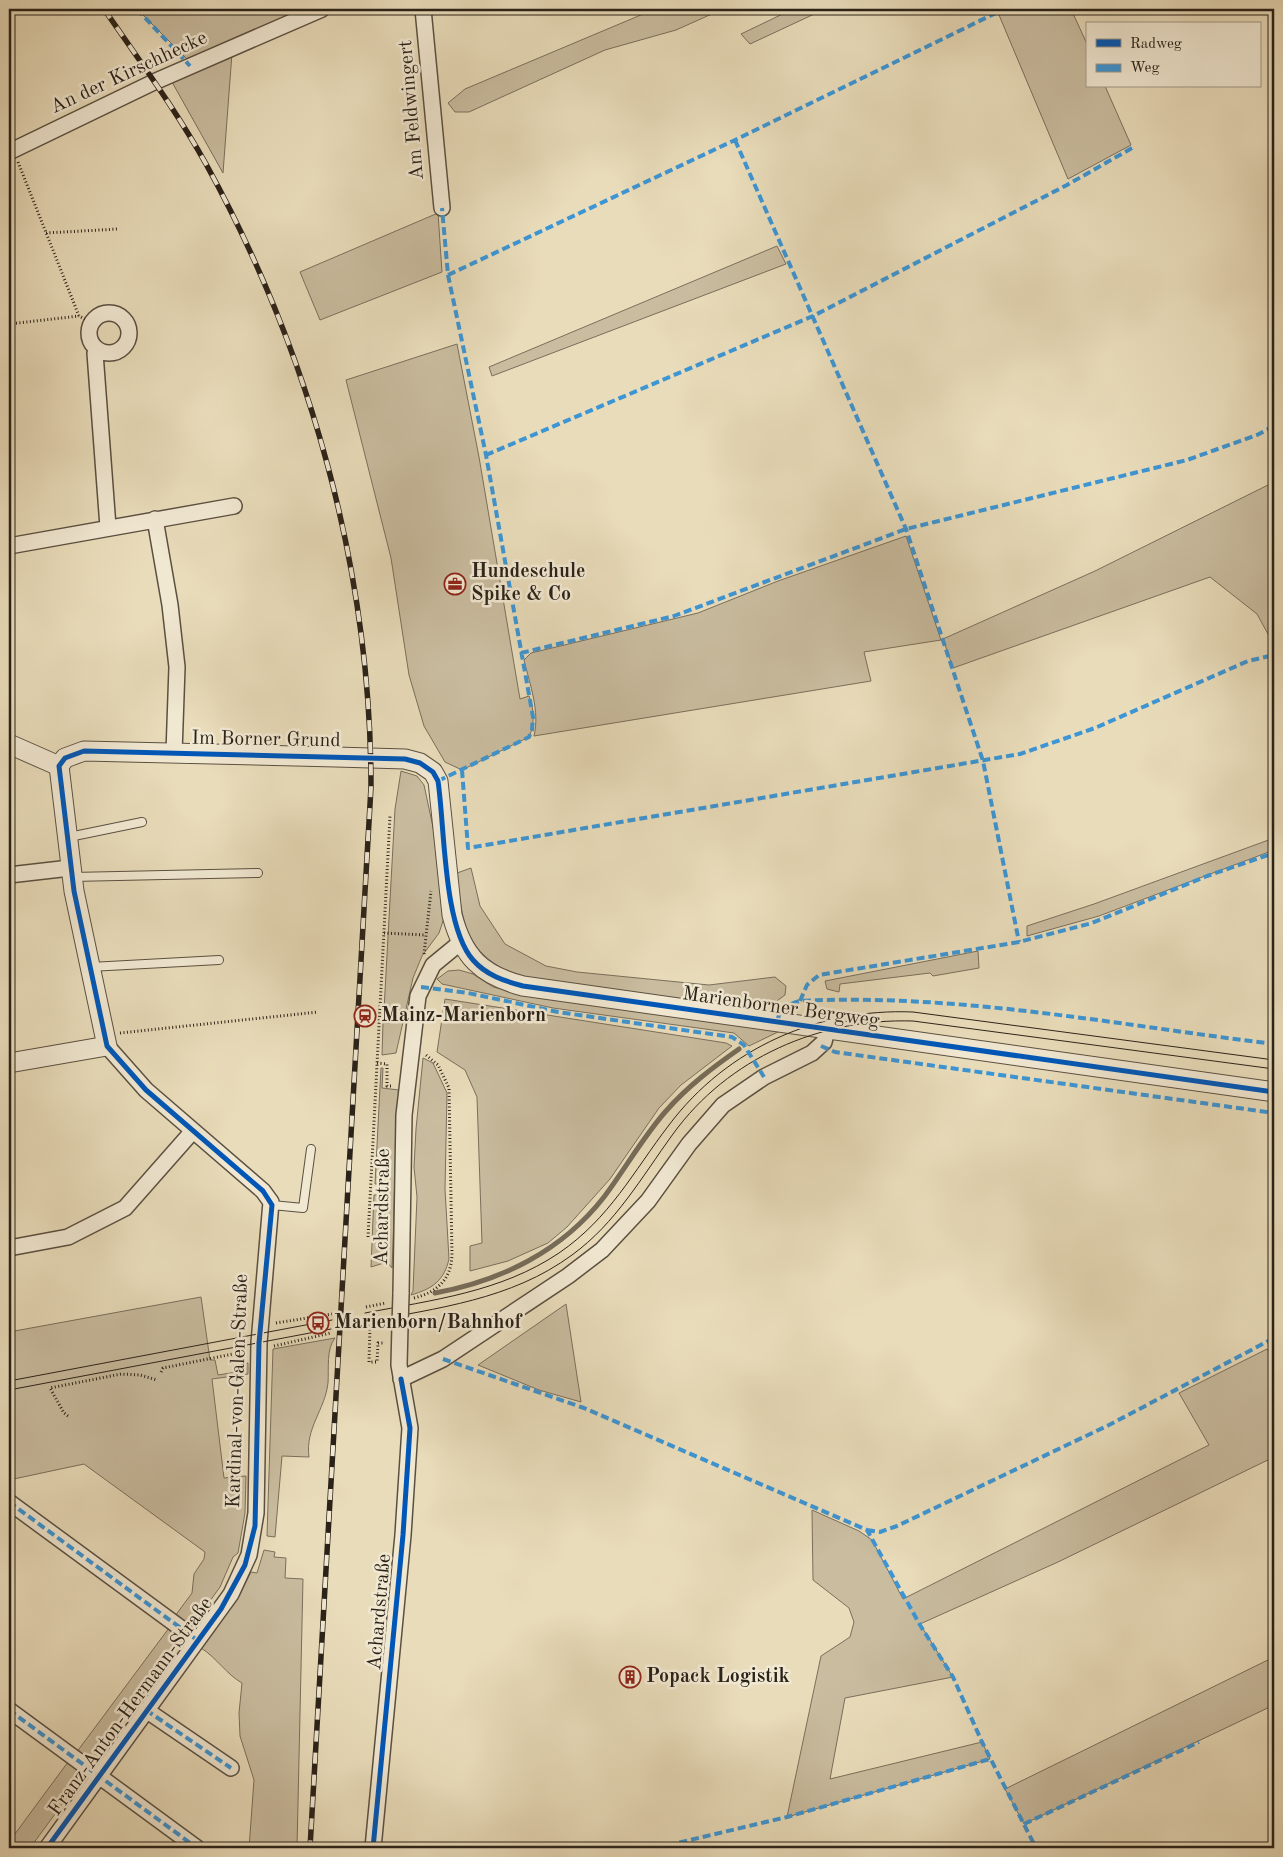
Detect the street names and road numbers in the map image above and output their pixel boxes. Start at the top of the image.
street label: An der Kirschhecke [47,28,211,118]
street label: Am Feldwingert [396,39,428,181]
street label: Im Borner Grund [191,729,341,751]
street label: Marienborner Bergweg [681,984,881,1032]
street label: Achardstraße [372,1148,394,1266]
street label: Kardinal-von-Galen-Straße [224,1273,252,1509]
street label: Achardstraße [365,1553,395,1671]
street label: Franz-Anton-Hermann-Straße [45,1594,217,1820]

